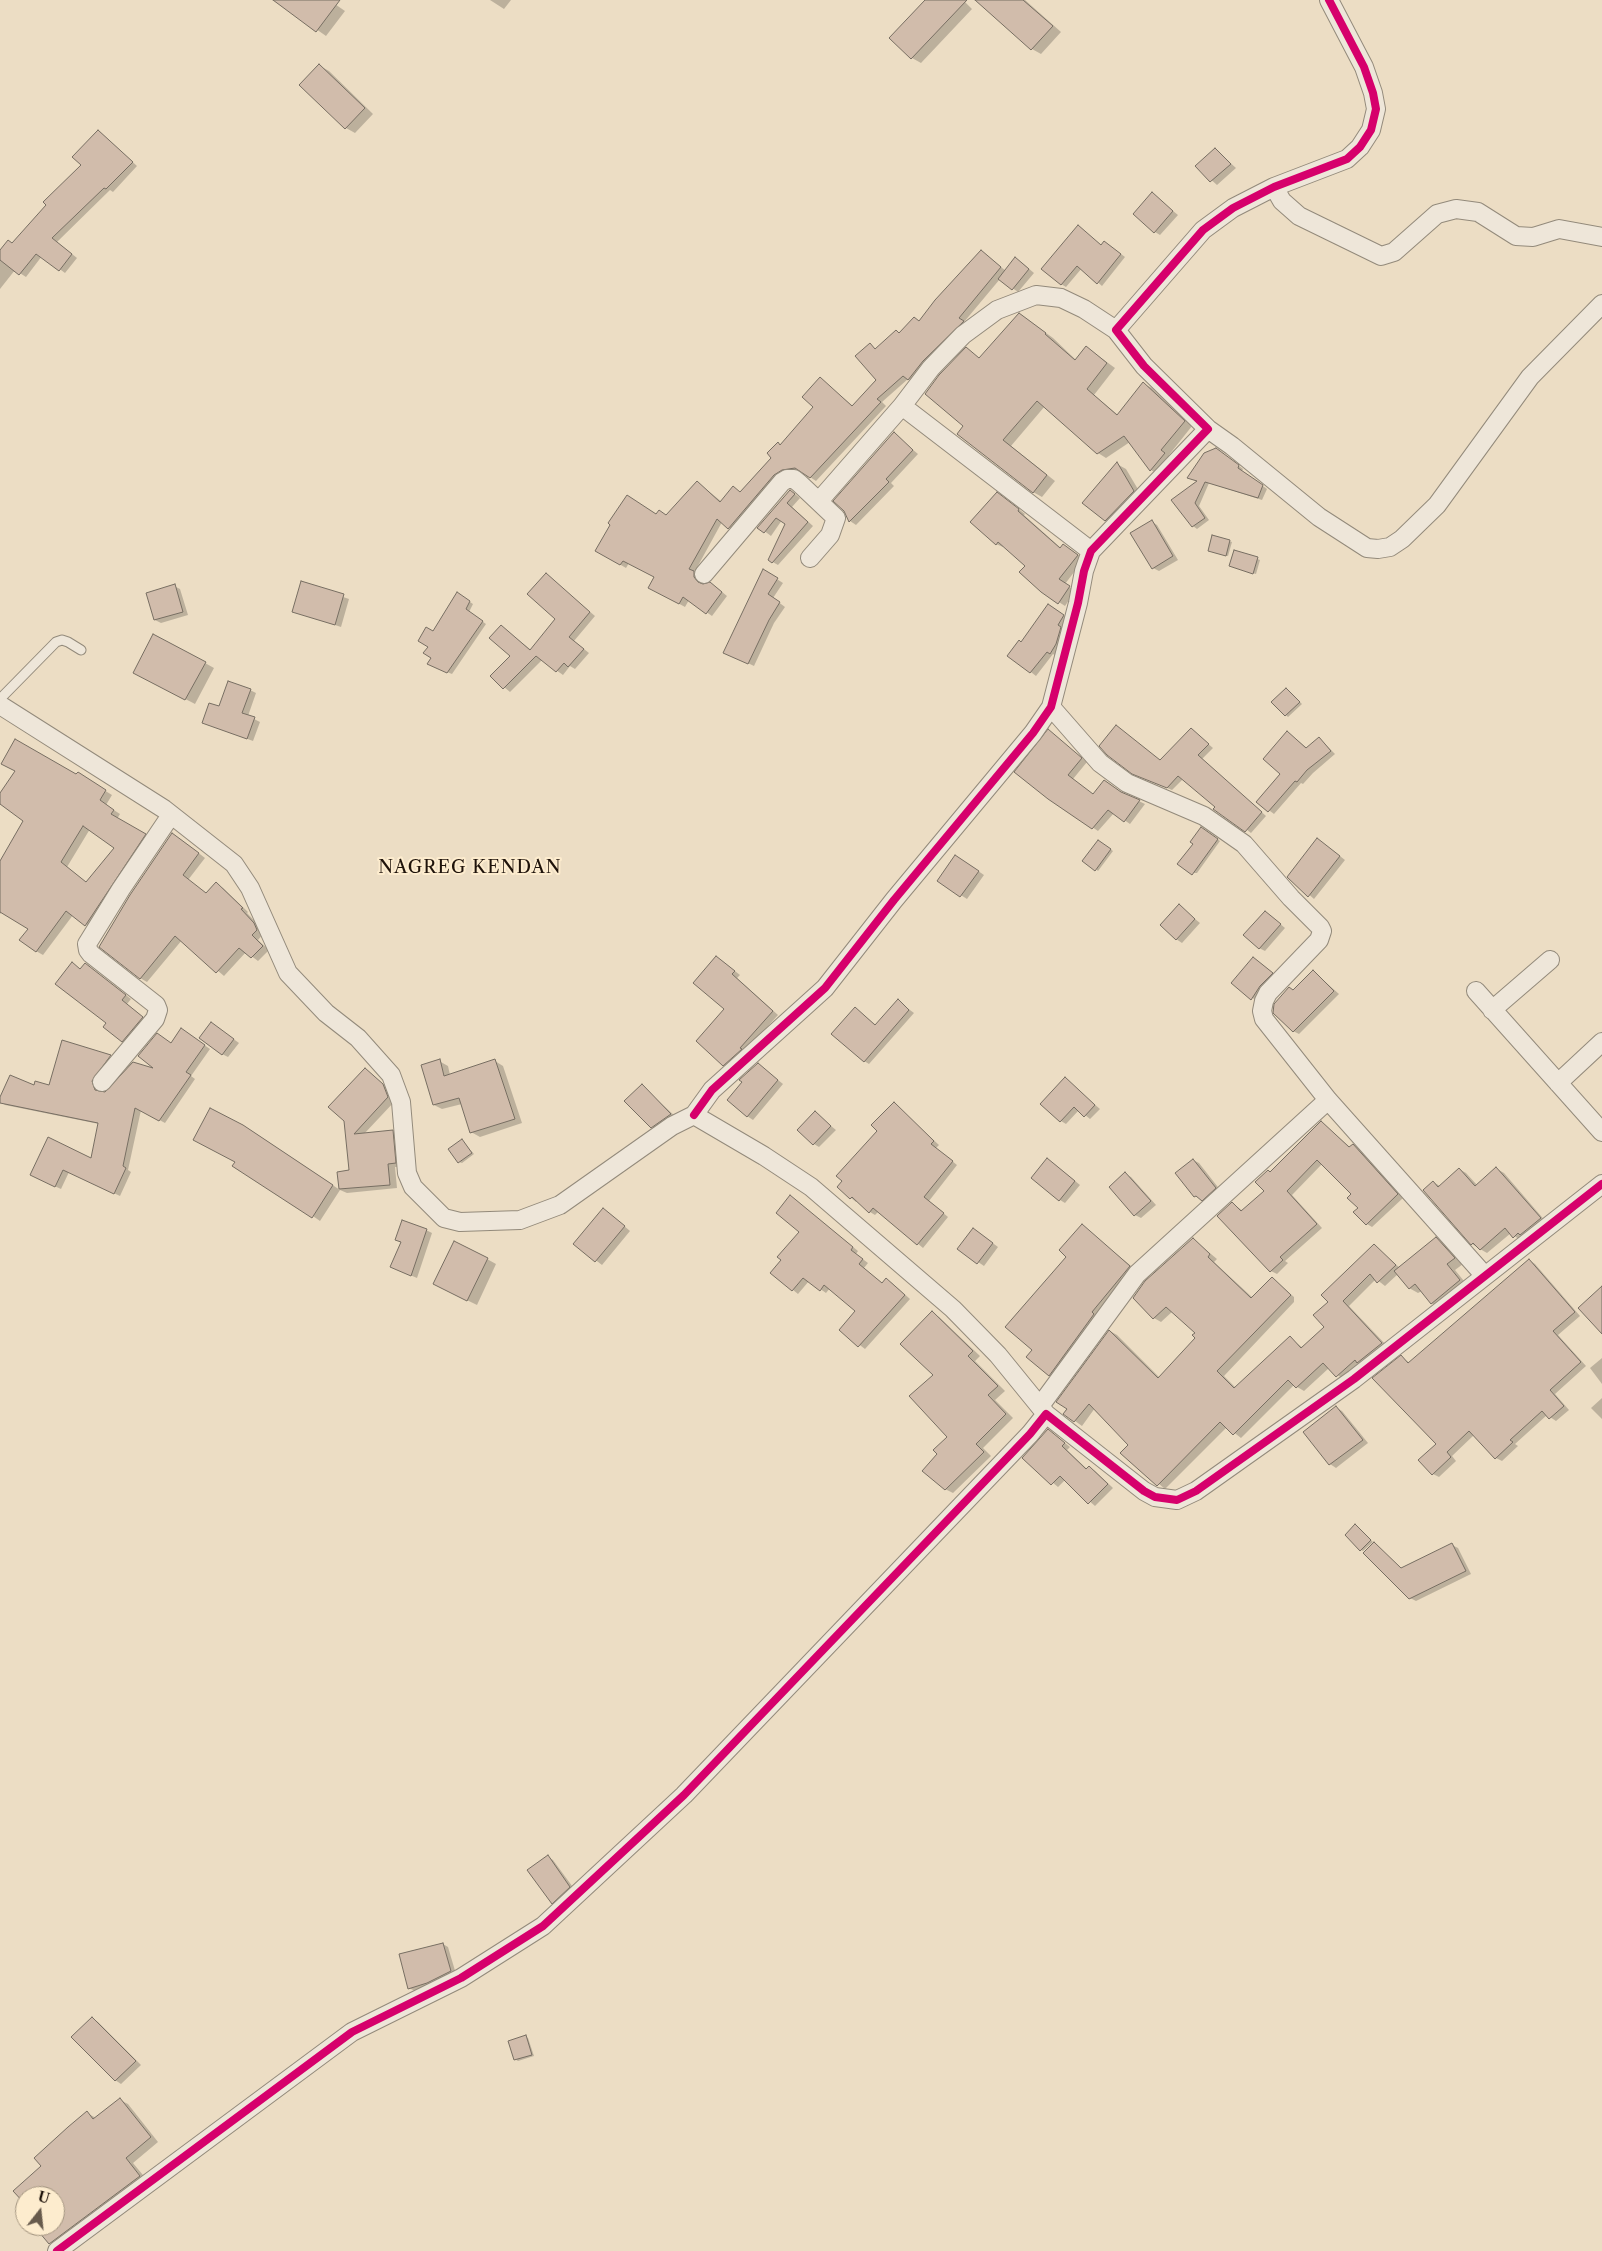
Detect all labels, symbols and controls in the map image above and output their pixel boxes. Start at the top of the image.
district label: NAGREG KENDAN [377,857,563,879]
north arrow [15,2186,65,2236]
text: U [36,2187,52,2208]

